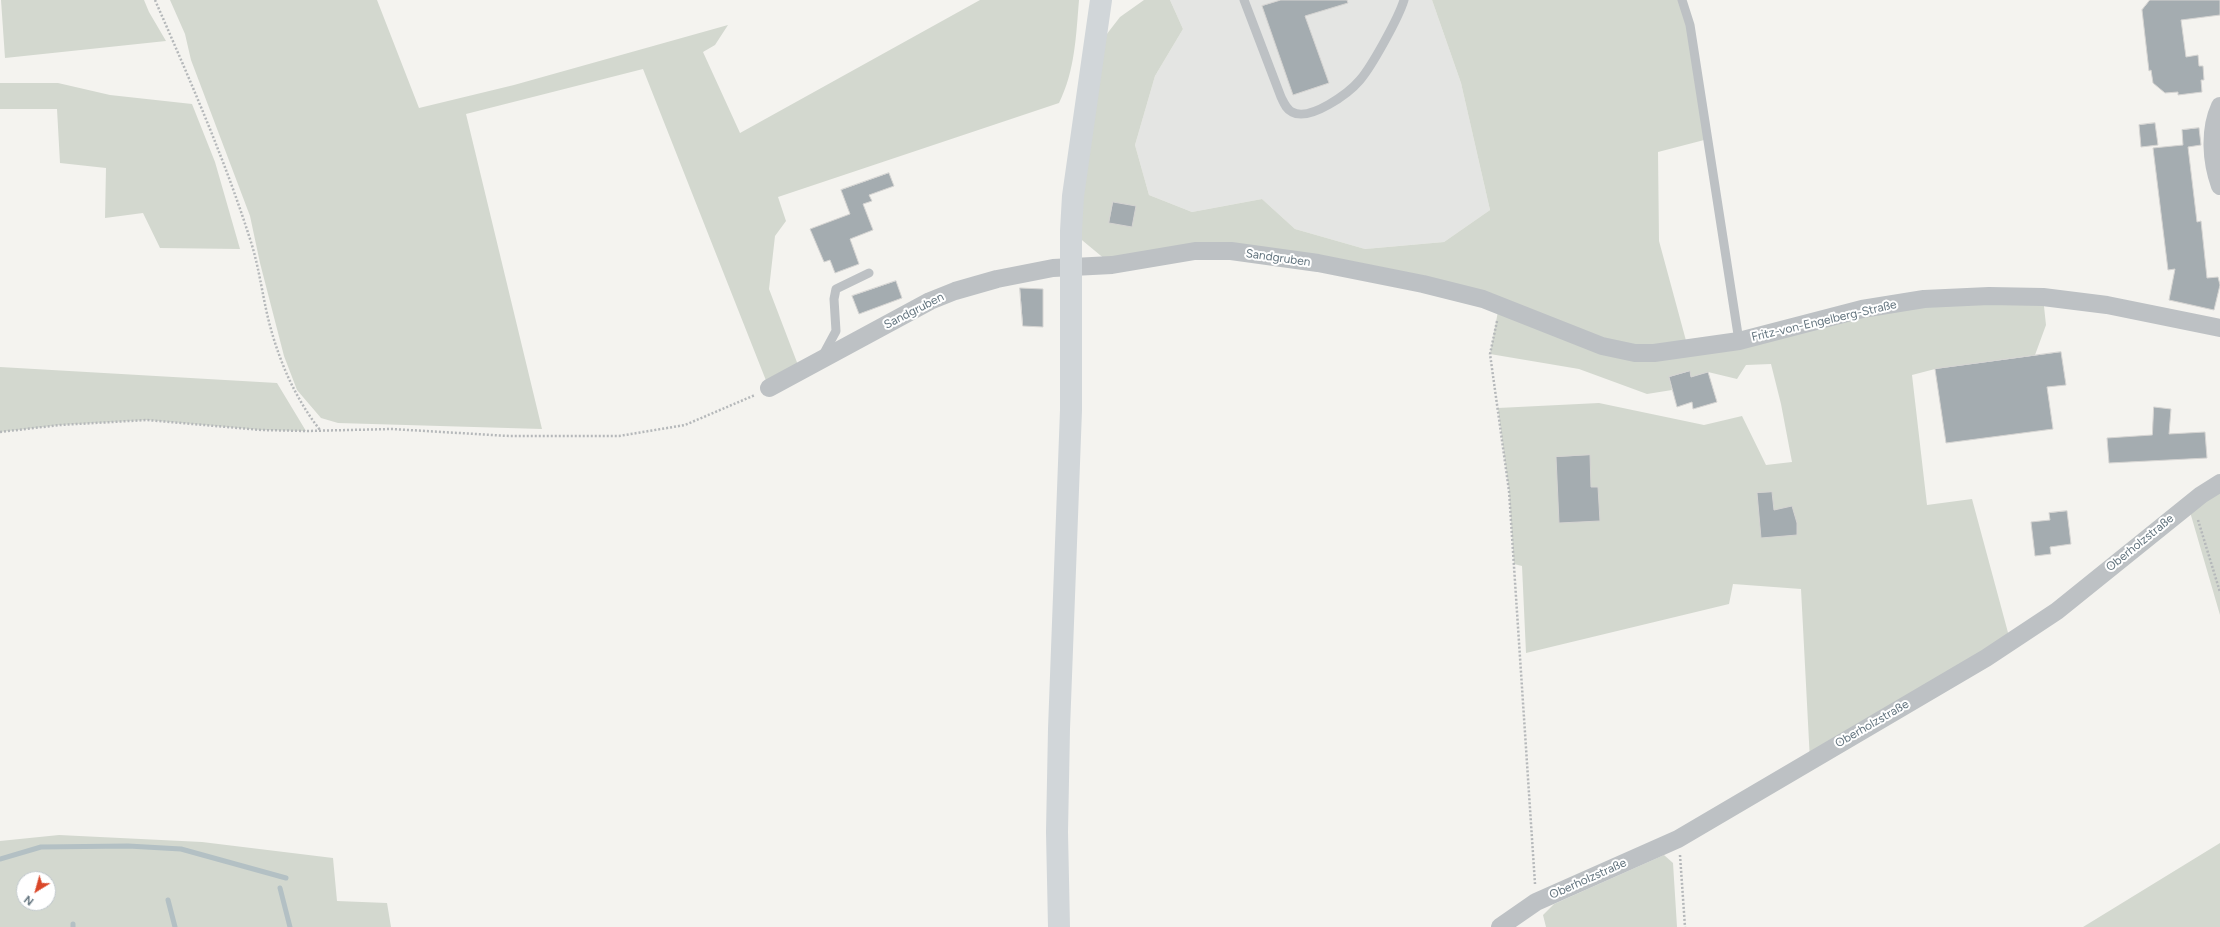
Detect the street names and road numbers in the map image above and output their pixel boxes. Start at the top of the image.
street label: Sandgruben [1245,246,1311,270]
street label: Sandgruben [882,290,946,332]
street label: Fritz-von-Engelberg-Straße [1750,297,1898,345]
street label: Oberholzstraße [2103,511,2177,575]
street label: Oberholzstraße [1833,697,1911,751]
street label: Oberholzstraße [1547,856,1629,902]

